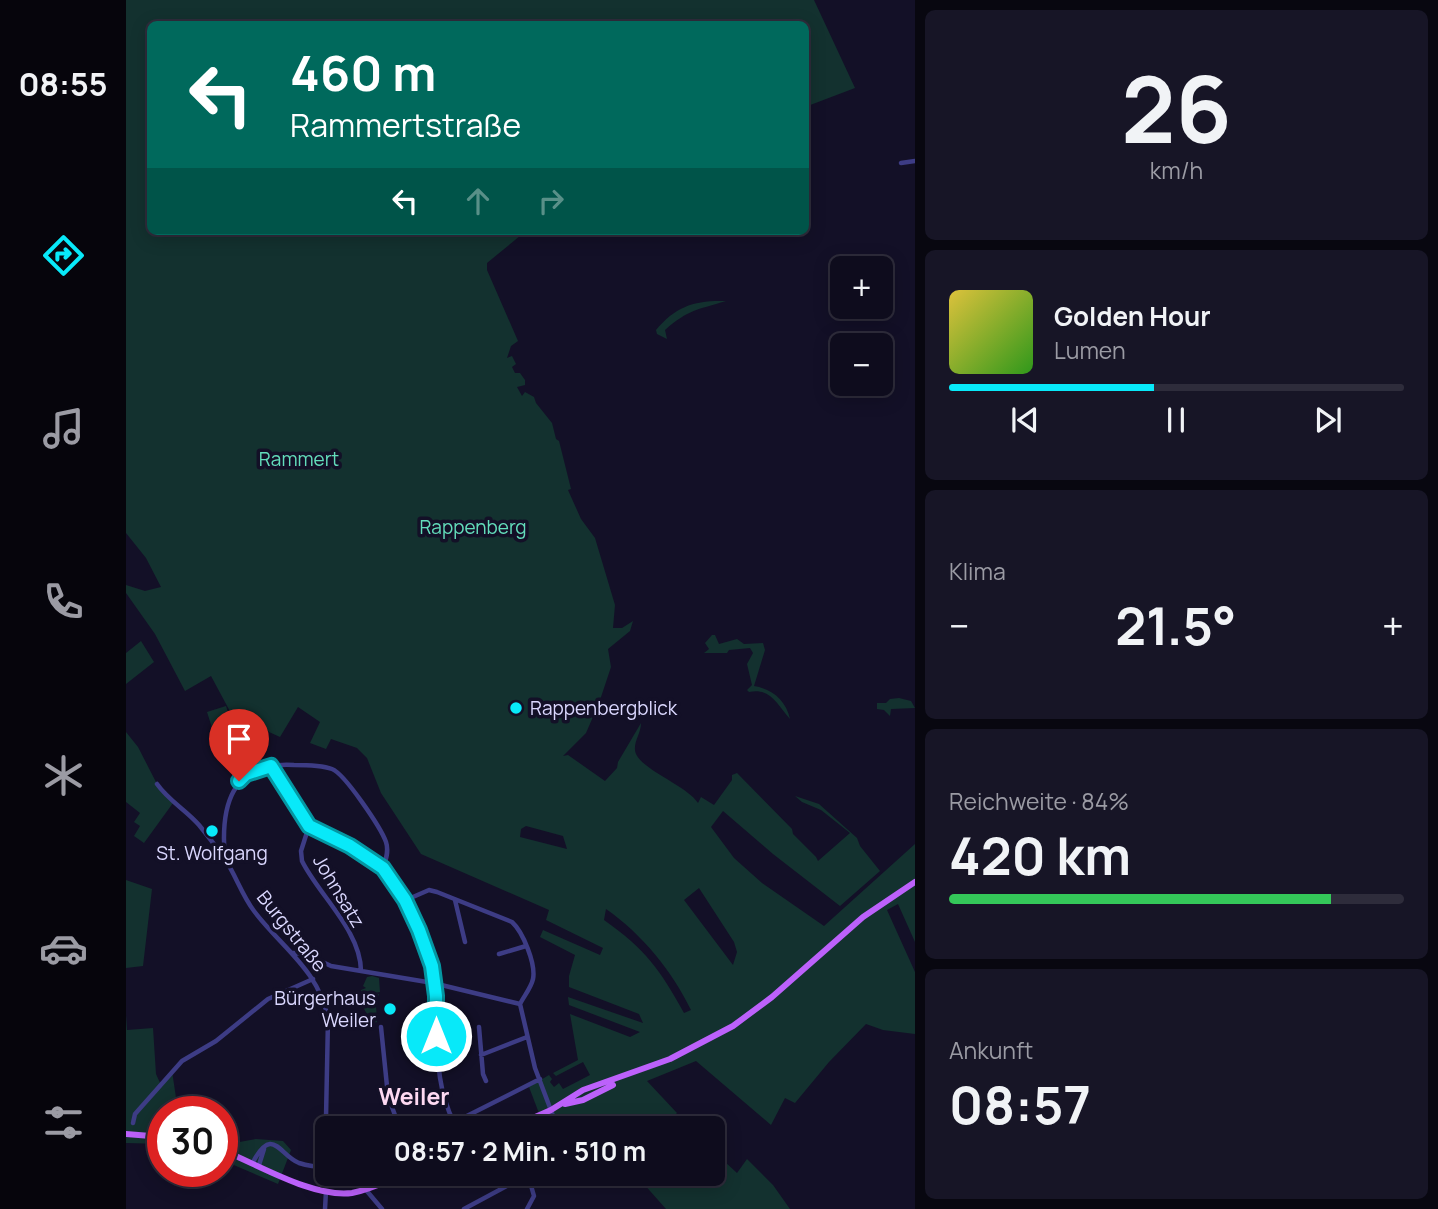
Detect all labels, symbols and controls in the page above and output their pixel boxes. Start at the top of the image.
text: 460 m [290,39,436,106]
text: 26 [1121,46,1232,170]
icon: left [175,49,266,140]
text: 08:55 [18,62,108,106]
text: Rammertstraße [290,103,521,147]
text: km/h [1150,154,1203,186]
icon: left [386,182,424,220]
icon: ahead [459,182,497,220]
icon: right [532,182,570,220]
icon: directions [39,231,88,280]
map controls [830,256,893,396]
button: + [830,256,893,319]
text: Golden Hour [1054,298,1211,334]
button: − [830,333,893,396]
text: Lumen [1054,334,1126,366]
icon: previous [1006,401,1044,439]
icon: pause [1157,401,1195,439]
icon: next [1309,401,1347,439]
icon: music [39,404,88,453]
park label: Rammert [259,446,339,472]
park label: Rappenberg [419,514,527,540]
text: Klima [949,555,1006,587]
icon: phone [39,577,88,626]
text: 21.5° [1115,590,1236,661]
text: − [949,599,970,651]
text: + [1382,599,1404,651]
place label: Rappenbergblick [530,695,678,721]
marker: Rappenbergblick [508,700,524,716]
pin [209,709,269,781]
icon: arrive [220,720,258,758]
icon: climate [39,751,88,800]
text: Reichweite · 84% [949,785,1129,817]
text: 420 km [949,820,1131,891]
marker: St. Wolfgang [204,823,220,839]
place label: St. Wolfgang [156,840,268,866]
street label: Johnsatz [307,850,371,932]
street label: Burgstraße [251,885,333,977]
icon: car [39,924,88,973]
place label: Bürgerhaus Weiler [274,985,376,1033]
position arrow [399,999,473,1073]
marker: Bürgerhaus Weiler [382,1001,398,1017]
text: Ankunft [949,1034,1033,1066]
text: 08:57 [949,1069,1091,1140]
district label: Weiler [379,1080,449,1112]
speed limit sign: 30 [147,1096,238,1187]
icon: filters [39,1098,88,1147]
text: 08:57 · 2 Min. · 510 m [394,1133,646,1169]

